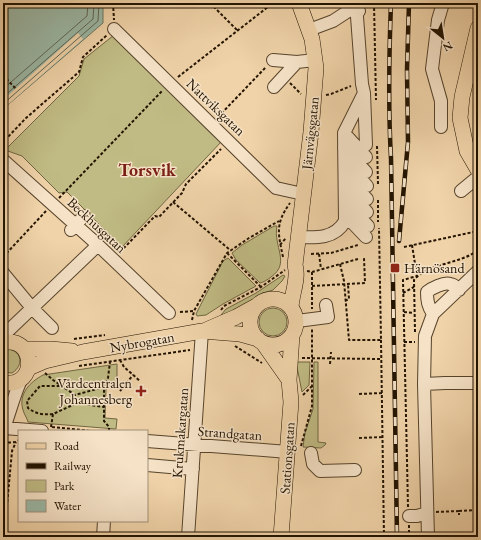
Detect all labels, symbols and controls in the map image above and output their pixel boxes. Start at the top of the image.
north arrow [423,18,463,58]
text: N [441,38,455,55]
street label: Nattviksgatan [183,74,250,140]
street label: Järnvägsgatan [297,95,323,171]
district label: Torsvik [118,158,177,181]
street label: Beckhusgatan [64,193,131,257]
place label: Härnösand [404,259,465,277]
marker: Härnösand [389,262,401,274]
street label: Nybrogatan [108,327,176,357]
place label: Vårdcentralen Johannesberg [58,374,133,408]
marker: Vårdcentralen Johannesberg [135,385,147,397]
street label: Krukmakargatan [168,387,192,479]
street label: Stationsgatan [276,421,299,495]
street label: Strandgatan [197,422,263,444]
legend [18,430,148,522]
text: Road [54,438,80,454]
text: Railway [54,458,92,474]
text: Park [54,478,75,494]
text: Water [54,498,81,514]

